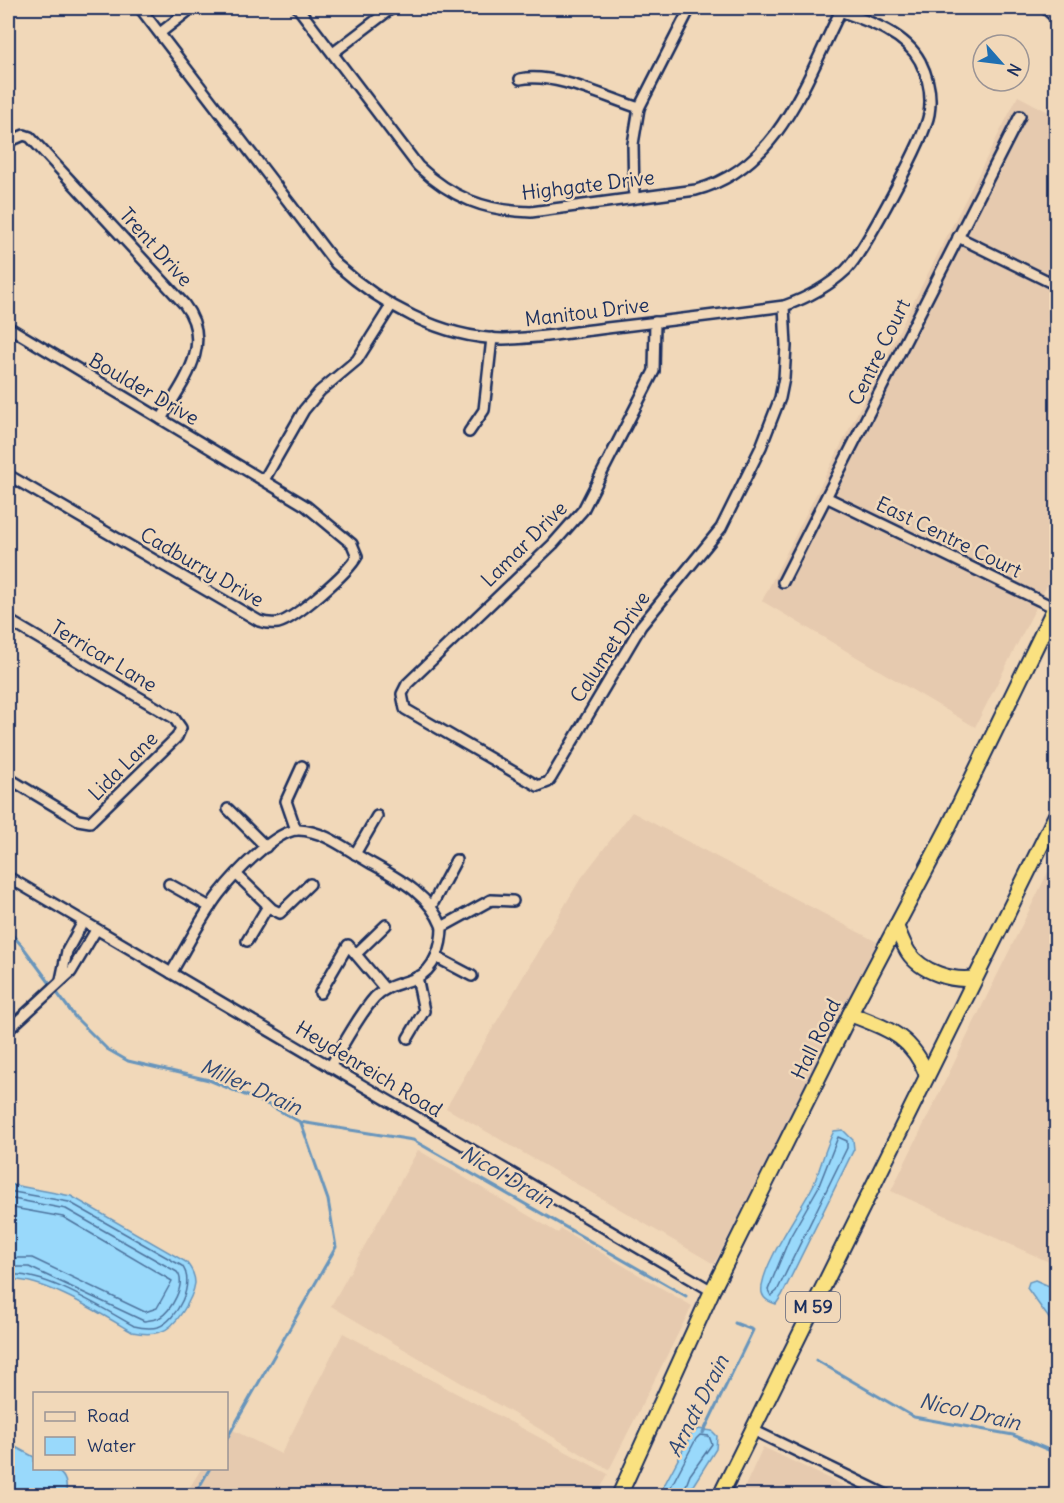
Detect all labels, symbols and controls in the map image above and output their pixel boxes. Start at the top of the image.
north arrow [971,33,1031,93]
text: N [1003,60,1026,80]
street label: Highgate Drive [520,164,656,205]
street label: Trent Drive [114,202,198,291]
street label: Manitou Drive [523,291,651,332]
street label: Centre Court [842,294,915,409]
street label: Boulder Drive [85,347,204,430]
street label: East Centre Court [872,490,1026,583]
street label: Lamar Drive [475,495,572,592]
street label: Cadburry Drive [136,521,268,612]
street label: Calumet Drive [564,586,655,707]
street label: Terricar Lane [47,614,162,697]
street label: Lida Lane [83,726,163,806]
street label: Hall Road [785,994,846,1083]
street label: Heydenreich Road [291,1015,447,1122]
water label: Miller Drain [196,1052,307,1121]
water label: Nicol Drain [456,1139,559,1214]
road number: M 59 [786,1292,840,1322]
water label: Arndt Drain [660,1350,735,1461]
water label: Nicol Drain [917,1387,1024,1436]
legend [33,1392,228,1470]
text: Road [87,1404,130,1427]
text: Water [87,1434,137,1457]

